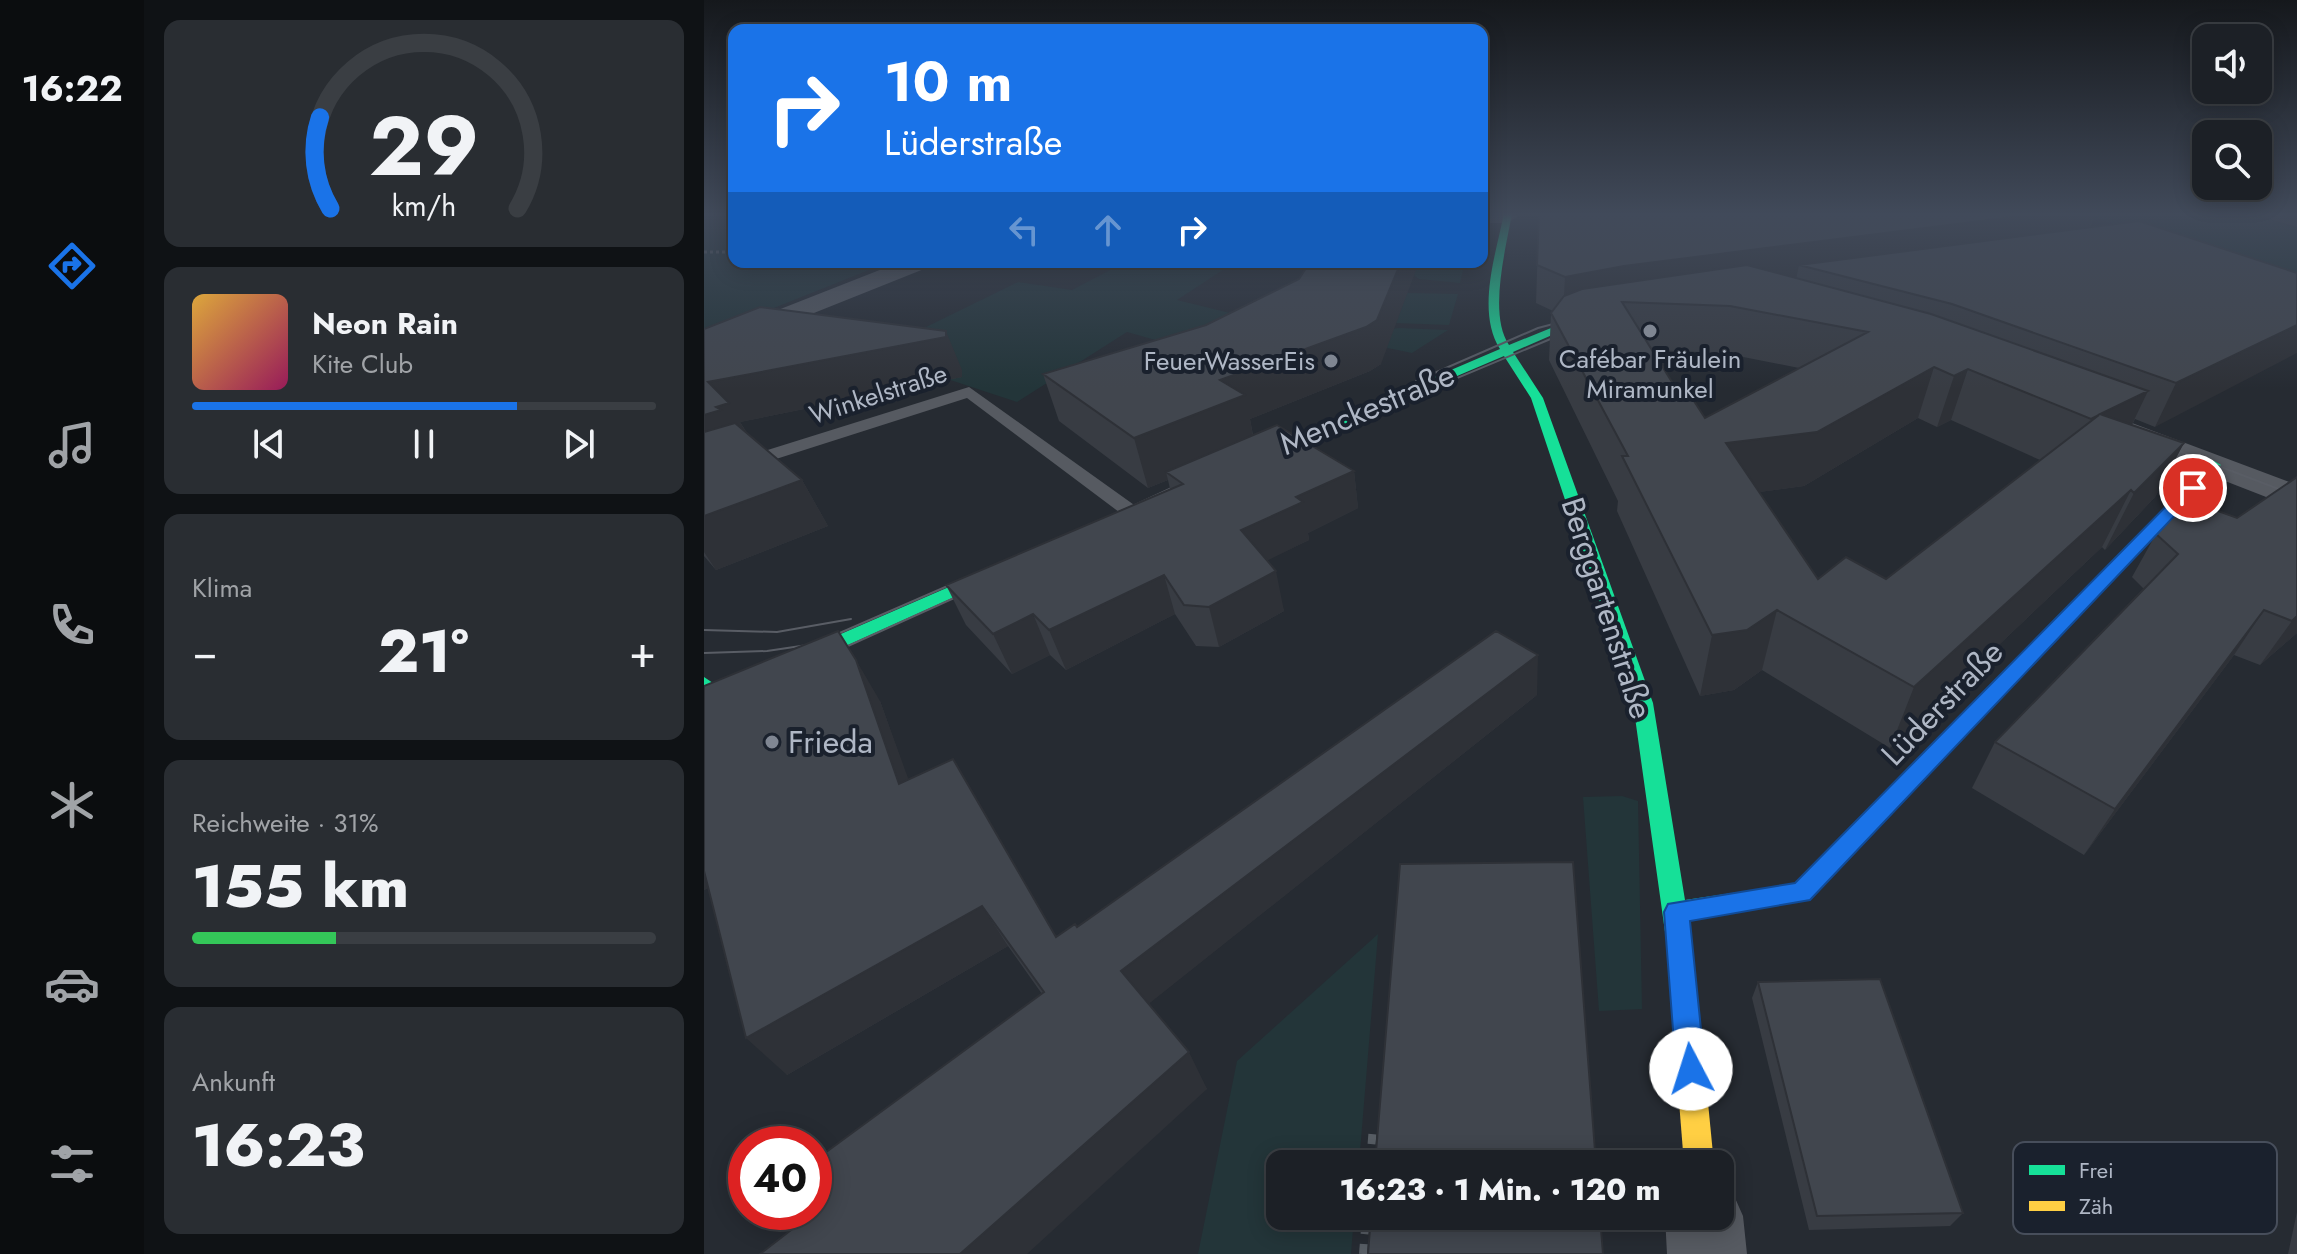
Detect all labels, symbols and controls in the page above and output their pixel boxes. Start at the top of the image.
map controls [2192,24,2272,200]
button: sound [2192,24,2272,104]
text: 10 m [884,41,1012,122]
icon: right [752,56,856,160]
text: 16:22 [21,62,123,114]
text: 29 [369,86,479,206]
text: Lüderstraße [884,116,1062,168]
button: search [2192,120,2272,200]
text: km/h [392,186,456,228]
icon: left [1002,208,1046,252]
icon: ahead [1086,208,1130,252]
icon: right [1170,208,1214,252]
icon: directions [44,238,100,294]
text: Neon Rain [312,302,458,345]
marker: Cafébar Fräulein Miramunkel [1641,322,1659,340]
place label: Cafébar Fräulein Miramunkel [1559,340,1741,408]
place label: FeuerWasserEis [1144,342,1315,380]
text: Kite Club [312,345,413,383]
street label: Menckestraße [1272,351,1462,467]
marker: FeuerWasserEis [1322,352,1340,370]
street label: Winkelstraße [804,354,952,434]
icon: music [44,417,100,473]
icon: previous [247,422,291,466]
icon: pause [402,422,446,466]
icon: next [557,422,601,466]
pin [2159,454,2227,522]
icon: arrive [2171,466,2215,510]
street label: Berggartenstraße [1550,491,1664,725]
text: Klima [192,569,252,607]
icon: phone [44,597,100,653]
text: 21° [378,608,469,695]
text: − [192,620,218,684]
text: + [629,620,656,684]
street label: Lüderstraße [1870,630,2014,776]
place label: Frieda [788,719,873,765]
marker: Frieda [763,733,781,751]
icon: climate [44,777,100,833]
text: Reichweite · 31% [192,804,379,842]
text: 155 km [192,843,409,930]
icon: car [44,956,100,1012]
position arrow [1649,1027,1733,1111]
text: Ankunft [192,1063,275,1101]
text: 16:23 [192,1102,365,1189]
speed limit sign: 40 [728,1126,832,1230]
icon: filters [44,1136,100,1192]
legend [2013,1142,2277,1234]
text: Frei [2079,1154,2114,1186]
text: 16:23 · 1 Min. · 120 m [1340,1168,1661,1211]
text: Zäh [2079,1190,2113,1222]

